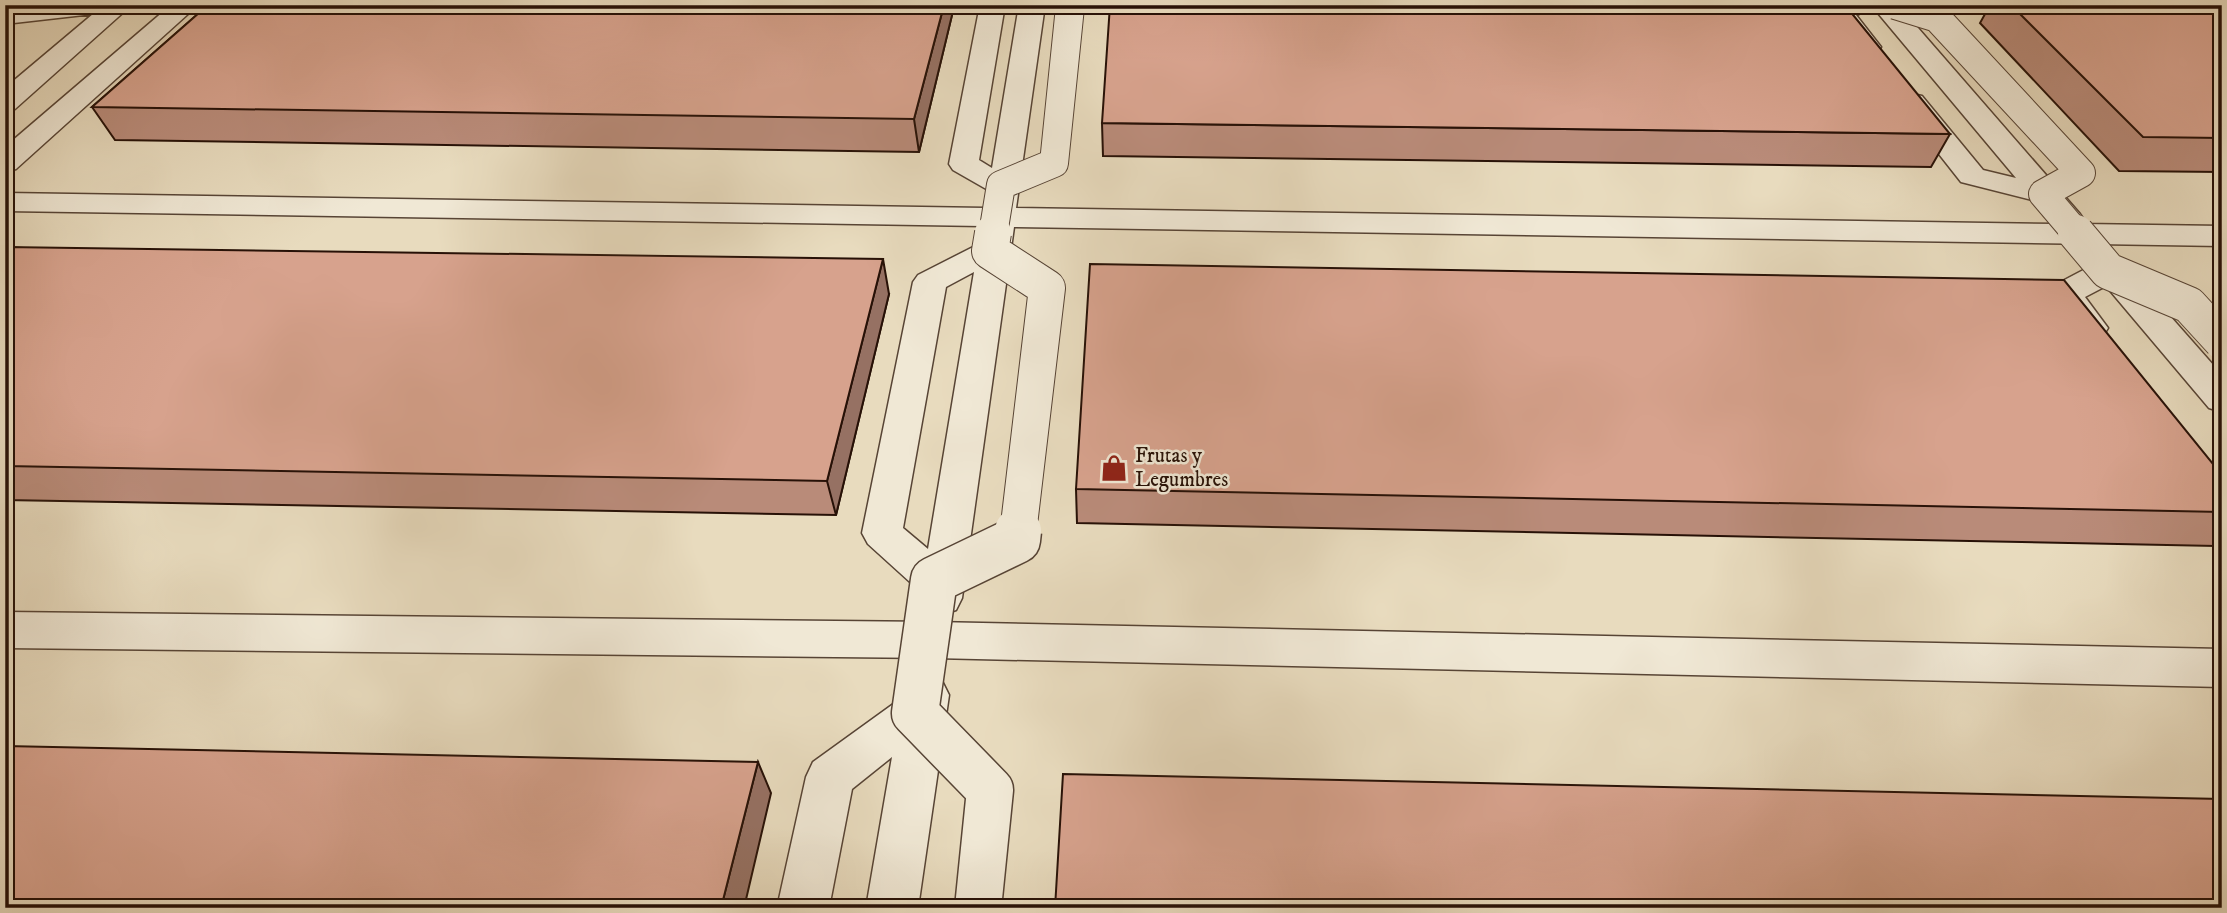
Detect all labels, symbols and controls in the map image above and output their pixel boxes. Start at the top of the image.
place label: Frutas y Legumbres [1135,443,1228,493]
shop icon: Frutas y Legumbres [1099,453,1129,483]

